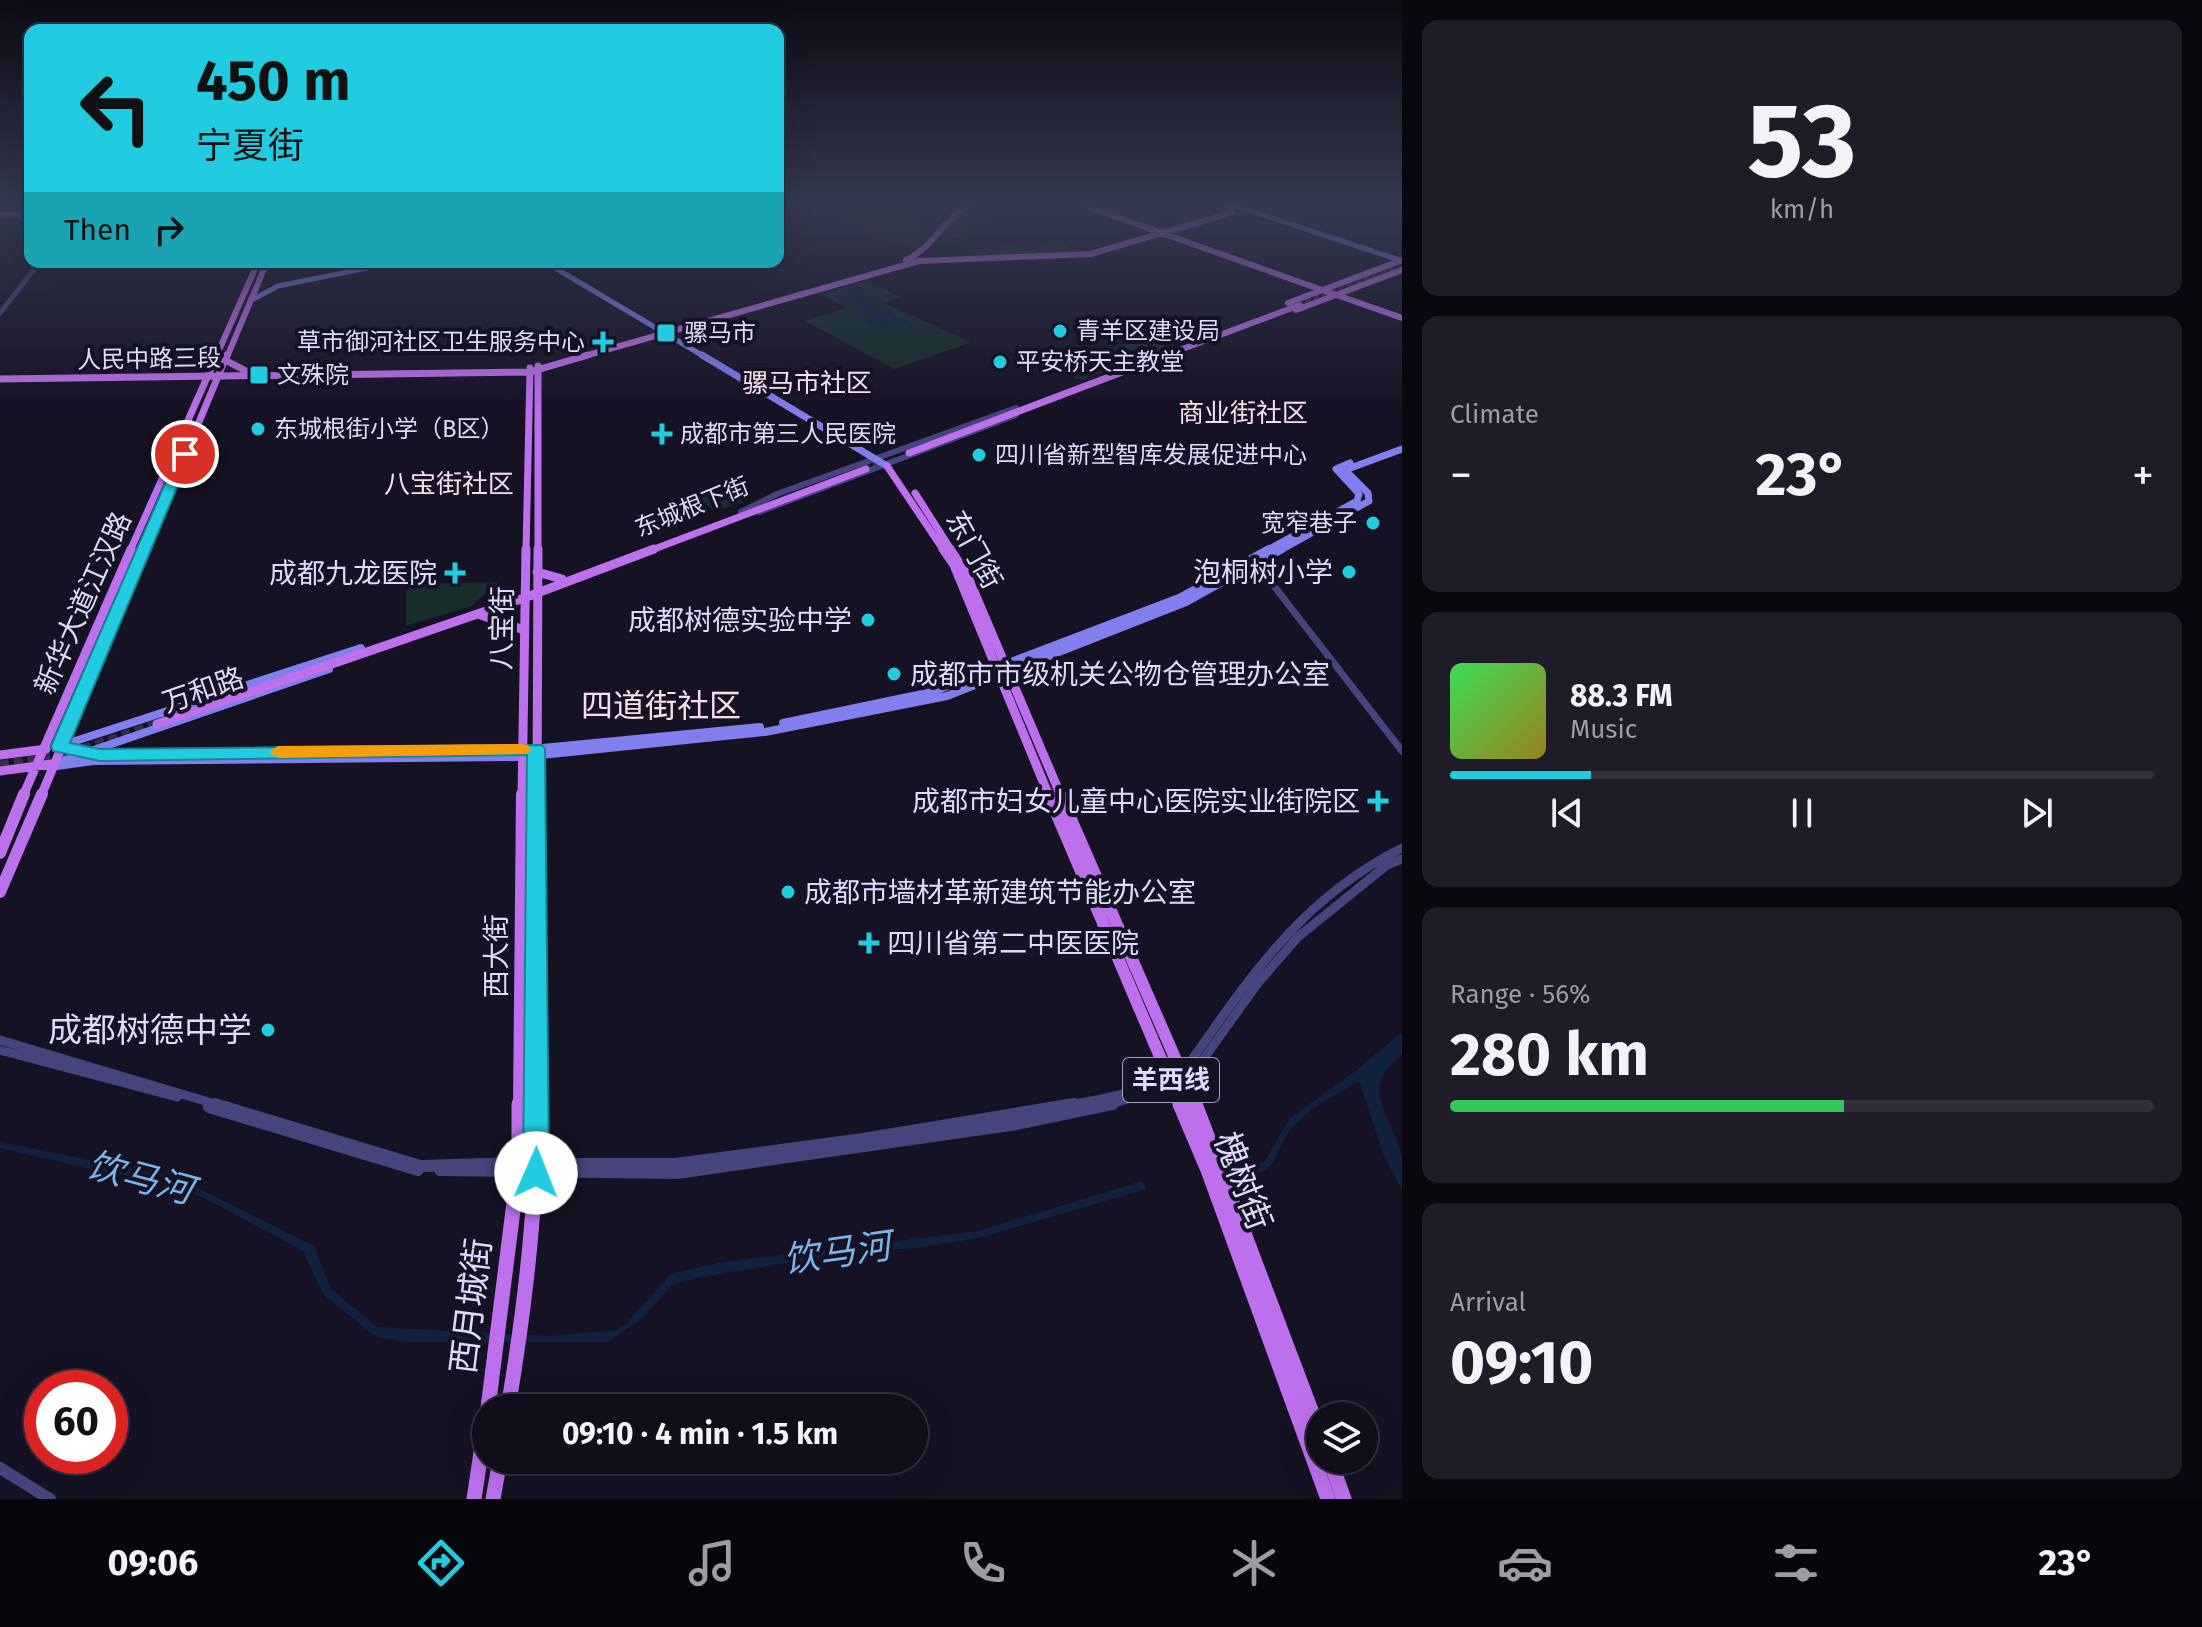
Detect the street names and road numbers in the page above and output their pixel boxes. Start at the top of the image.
street label: 人民中路三段 [77,344,221,374]
street label: 东城根下街 [631,472,753,542]
street label: 东门街 [939,505,1009,595]
street label: 新华大道江汉路 [28,507,138,699]
street label: 八宝街 [485,586,519,670]
street label: 万和路 [158,661,248,719]
street label: 西大街 [480,914,513,998]
road number: 羊西线 [1123,1058,1219,1102]
street label: 槐树街 [1206,1126,1280,1236]
street label: 西月城街 [442,1236,500,1376]

